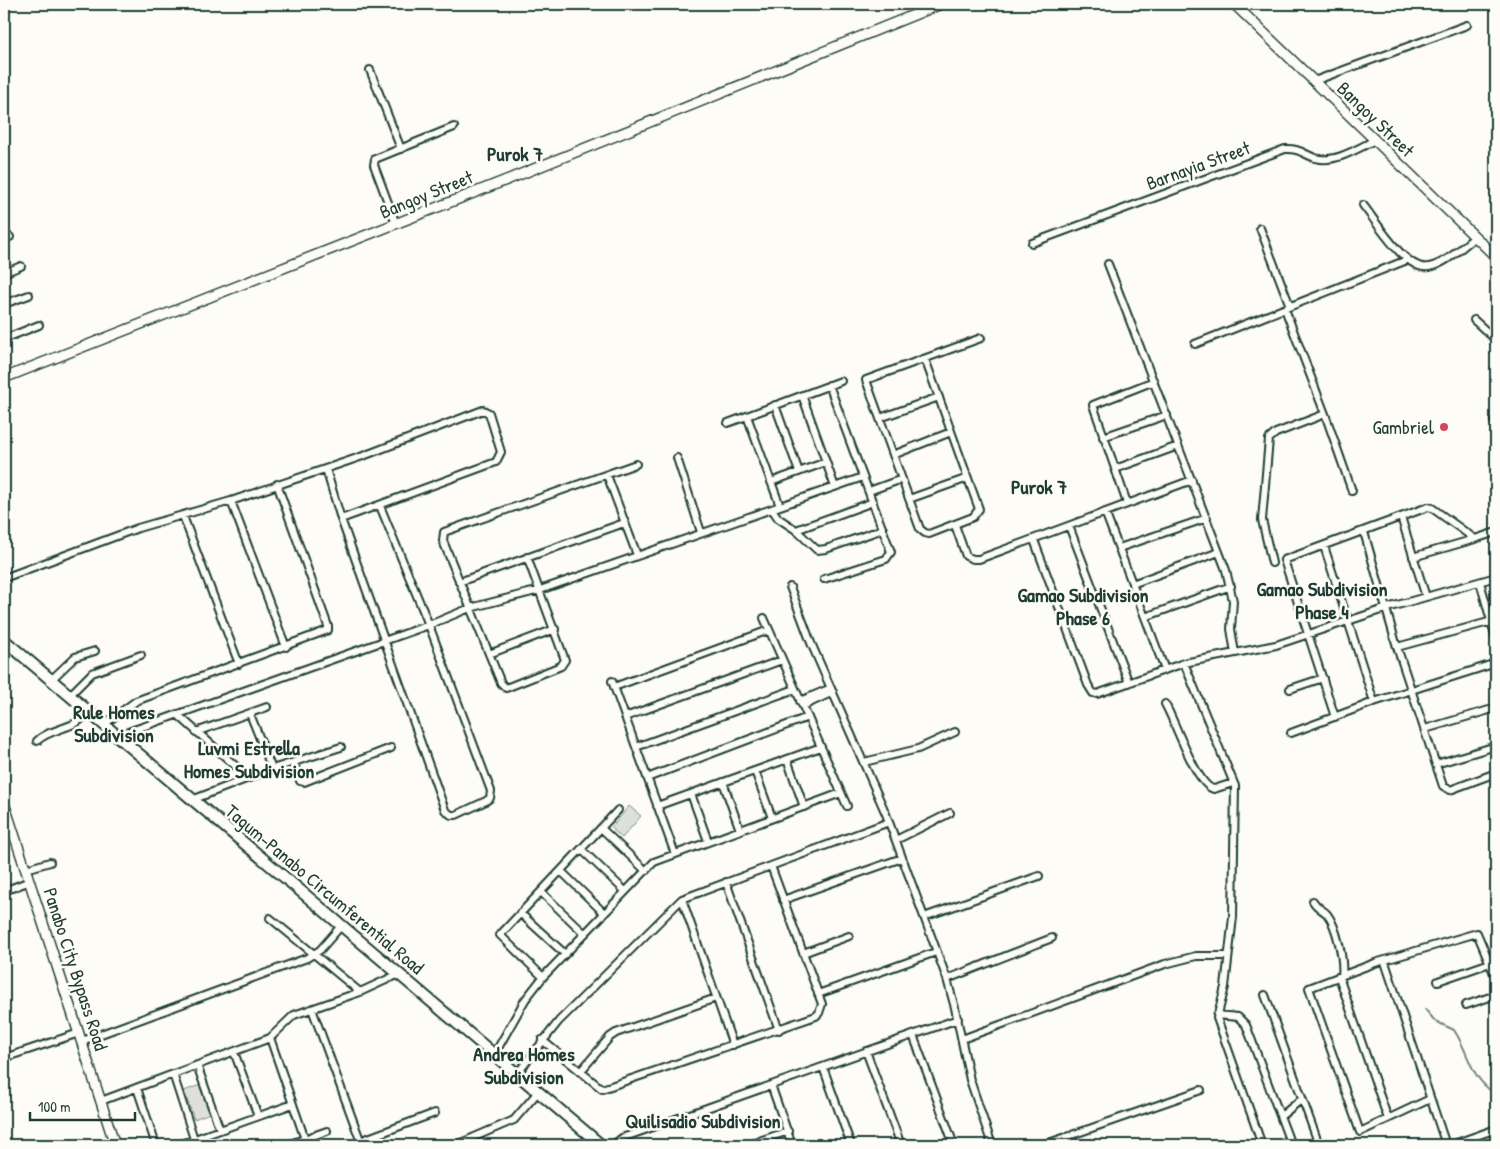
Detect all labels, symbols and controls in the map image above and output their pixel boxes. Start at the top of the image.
street label: Bangoy Street [1332,75,1421,163]
street label: Barnayia Street [1142,134,1254,196]
district label: Purok 7 [487,140,543,167]
street label: Bangoy Street [376,163,477,224]
place label: Gambriel [1372,414,1435,440]
marker: Gambriel [1438,421,1450,433]
district label: Purok 7 [1011,473,1067,500]
district label: Gamao Subdivision Phase 4 [1257,575,1388,625]
district label: Gamao Subdivision Phase 6 [1018,581,1149,631]
district label: Rule Homes Subdivision [73,698,155,748]
district label: Luvmi Estrella Homes Subdivision [184,734,314,784]
street label: Tagum-Panabo Circumferential Road [220,798,430,980]
street label: Panabo City Bypass Road [37,884,115,1054]
district label: Andrea Homes Subdivision [473,1040,575,1090]
scale bar [30,1089,135,1121]
text: 100 m [38,1096,71,1117]
district label: Quilisadio Subdivision [625,1107,781,1134]

